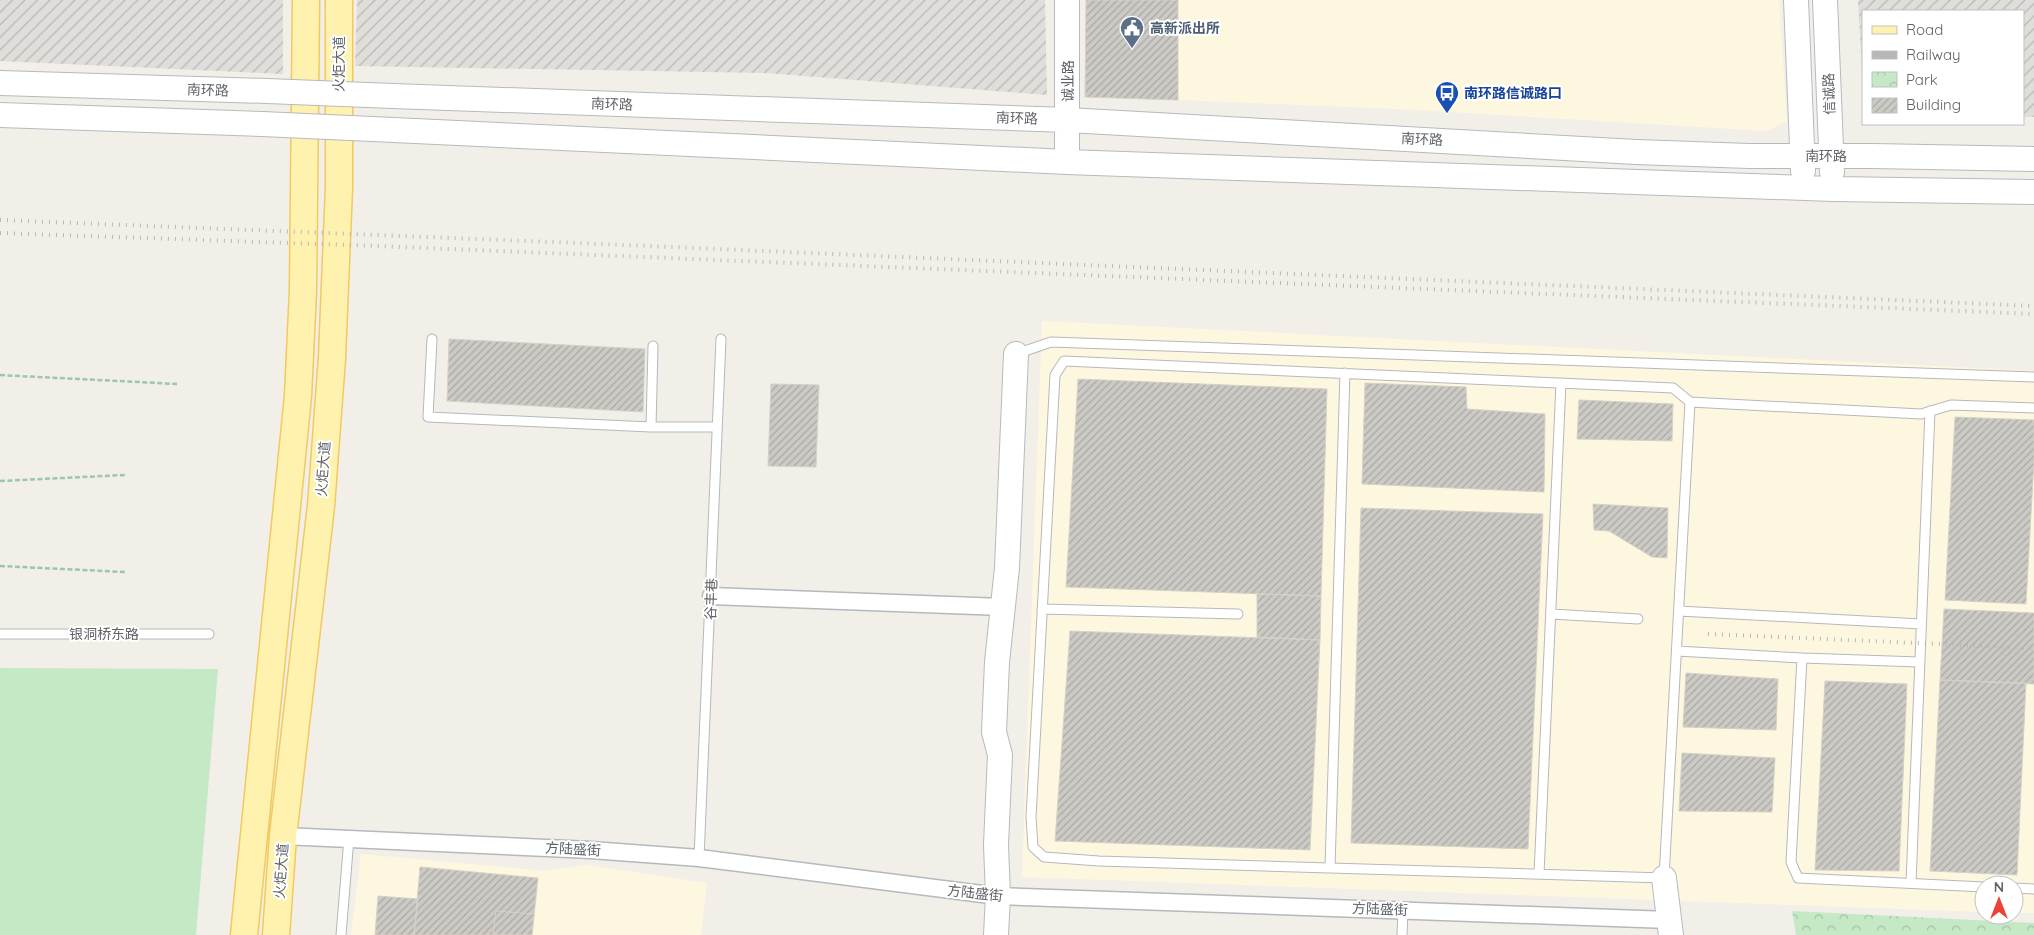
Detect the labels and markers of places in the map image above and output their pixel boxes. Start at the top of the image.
public building icon: 高新派出所 [1119,15,1145,49]
place label: 高新派出所 [1150,19,1220,37]
bus stop icon: 南环路信诚路口 [1434,80,1460,114]
place label: 南环路信诚路口 [1464,84,1562,102]

